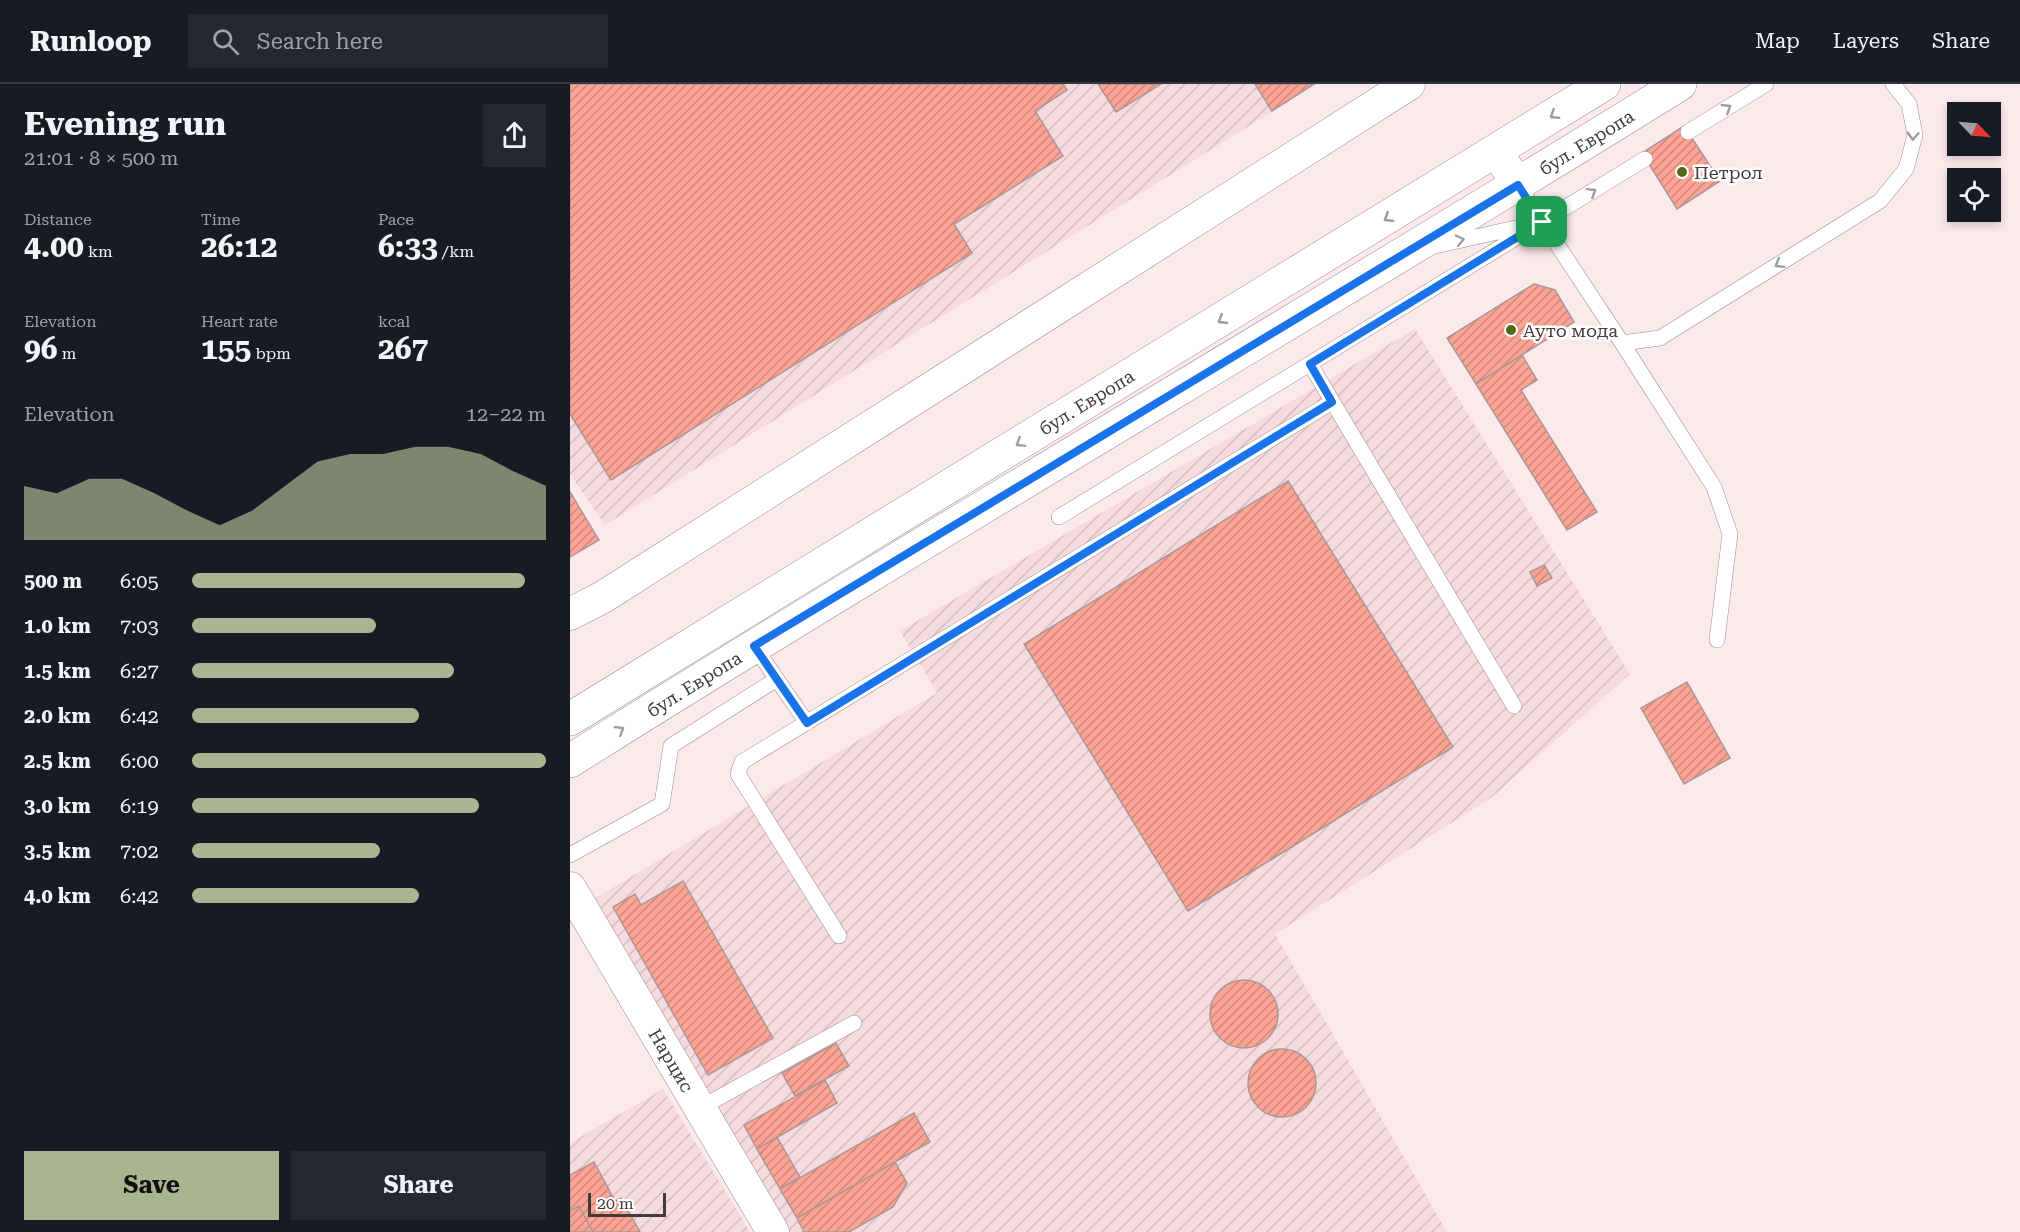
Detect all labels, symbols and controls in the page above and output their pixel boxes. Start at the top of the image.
search box [188,14,608,68]
text: Runloop [30,25,152,58]
icon: search [209,25,242,58]
text: Search here [257,29,383,54]
text: Map [1755,29,1800,53]
text: Layers [1833,29,1899,53]
text: Share [1932,29,1990,53]
north arrow [1947,102,2001,156]
map controls [1947,102,2001,222]
text: Evening run [24,104,226,143]
button: share [483,104,546,167]
one-way arrow [1721,104,1731,116]
street label: бул. Европа [1535,105,1638,179]
one-way arrow [1550,108,1560,120]
one-way arrow [1906,132,1919,141]
text: 21:01 · 8 × 500 m [24,146,179,170]
place label: Петрол [1694,162,1763,183]
marker: Петрол [1675,165,1689,179]
button: locate [1947,168,2001,222]
one-way arrow [1586,187,1596,199]
pin [1516,196,1567,247]
icon: arrive [1525,205,1558,238]
text: Distance [24,210,92,229]
text: Time [201,210,240,229]
text: Pace [378,210,414,229]
one-way arrow [1384,210,1394,222]
text: 4.00 [24,229,84,264]
text: 26:12 [201,229,278,264]
text: 6:33 [378,229,438,264]
one-way arrow [1455,234,1465,247]
text: km [84,242,113,261]
text: /km [438,242,474,261]
one-way arrow [1774,257,1785,268]
text: Elevation [24,312,97,331]
text: Heart rate [201,312,278,331]
text: kcal [378,312,410,331]
one-way arrow [1218,312,1228,324]
place label: Ауто мода [1523,320,1618,341]
marker: Ауто мода [1504,323,1518,337]
text: 96 [24,331,58,366]
text: 155 [201,331,251,366]
text: 267 [378,331,428,366]
text: m [58,344,76,363]
text: bpm [251,344,291,363]
street label: бул. Европа [1035,365,1138,439]
text: Elevation [24,402,115,426]
text: 12–22 m [466,402,546,426]
one-way arrow [1016,436,1026,448]
text: 500 m [24,569,82,593]
text: 6:05 [120,569,159,593]
text: 1.0 km [24,614,91,638]
text: 7:03 [120,614,159,638]
street label: бул. Европа [643,646,745,721]
text: 1.5 km [24,659,91,683]
text: 6:27 [120,659,159,683]
text: 2.0 km [24,704,91,728]
text: 6:42 [120,704,159,728]
one-way arrow [613,727,624,738]
text: 2.5 km [24,749,91,773]
text: 6:00 [120,749,159,773]
text: 3.0 km [24,794,91,818]
text: 6:19 [120,794,159,818]
text: 3.5 km [24,839,91,863]
text: 7:02 [120,839,159,863]
text: 4.0 km [24,884,91,908]
text: 6:42 [120,884,159,908]
street label: Нарцис [645,1025,699,1096]
button: Save [24,1151,279,1220]
button: Share [291,1151,546,1220]
scale bar [588,1190,666,1218]
text: 20 m [597,1194,634,1213]

